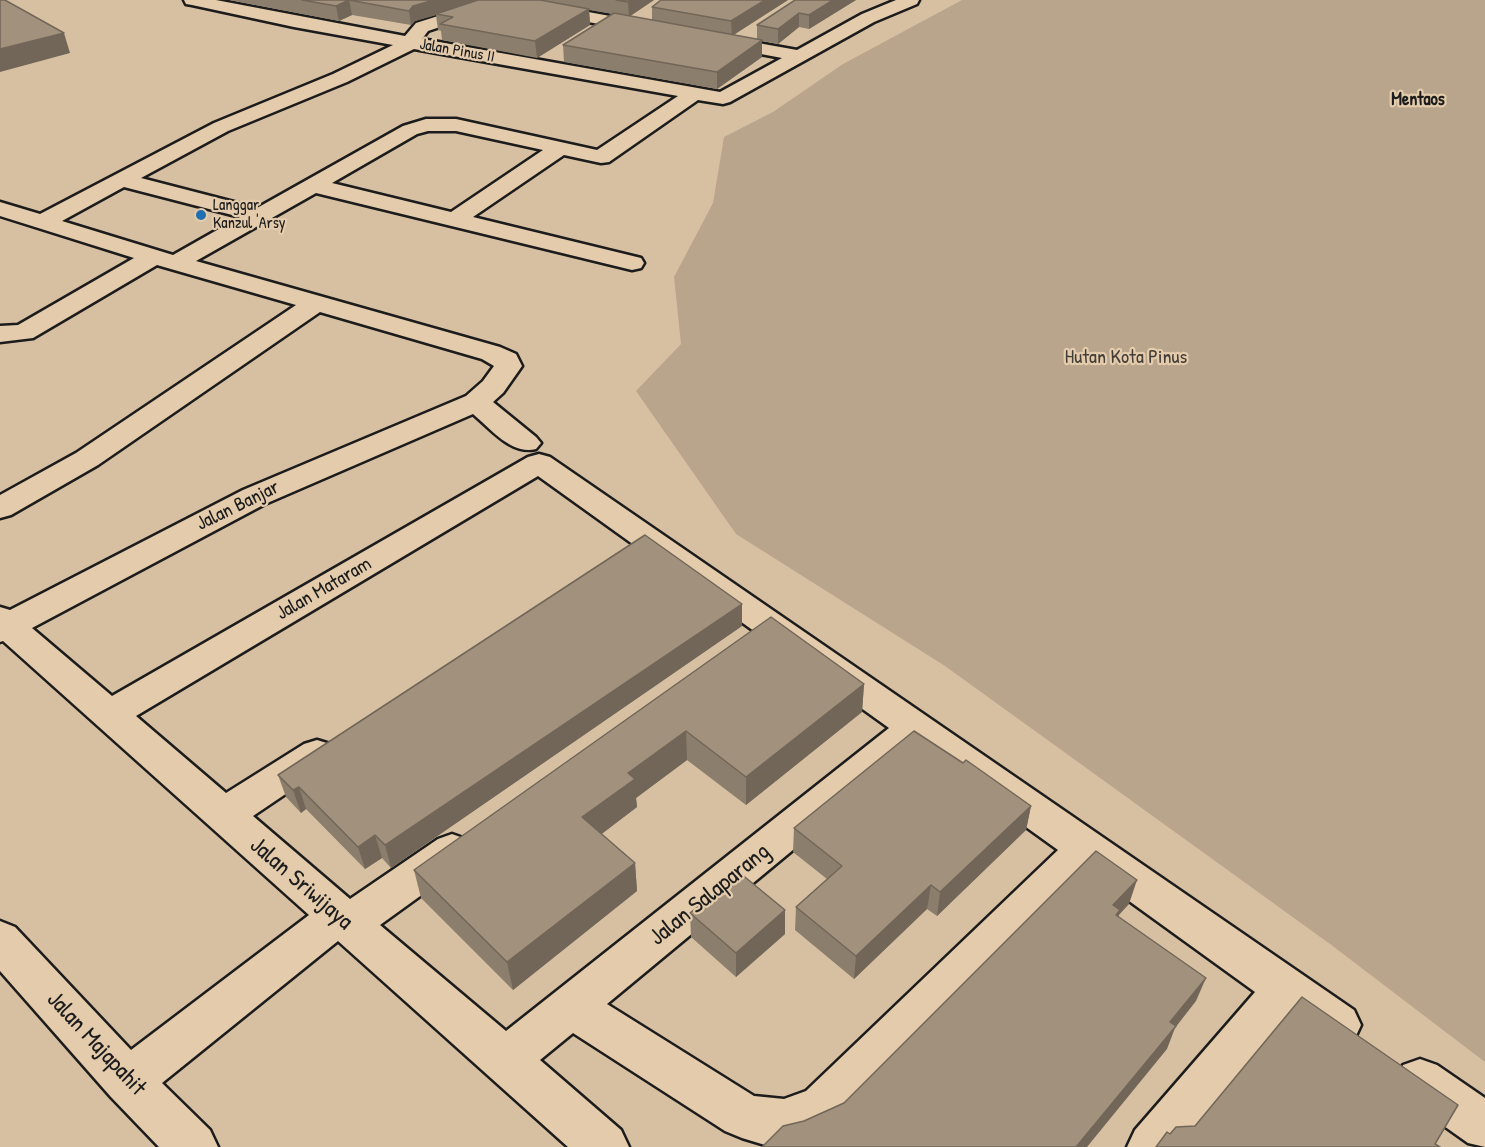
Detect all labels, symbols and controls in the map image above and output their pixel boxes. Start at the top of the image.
street label: Jalan Pinus II [418,35,496,67]
district label: Mentaos [1391,89,1445,111]
place label: Langgar Kanzul 'Arsy [213,196,286,234]
marker: Langgar Kanzul 'Arsy [194,208,208,222]
park label: Hutan Kota Pinus [1065,346,1187,370]
street label: Jalan Banjar [193,476,283,536]
street label: Jalan Mataram [272,552,376,626]
street label: Jalan Sriwijaya [244,831,358,937]
street label: Jalan Salaparang [644,838,776,952]
street label: Jalan Majapahit [40,986,152,1102]

